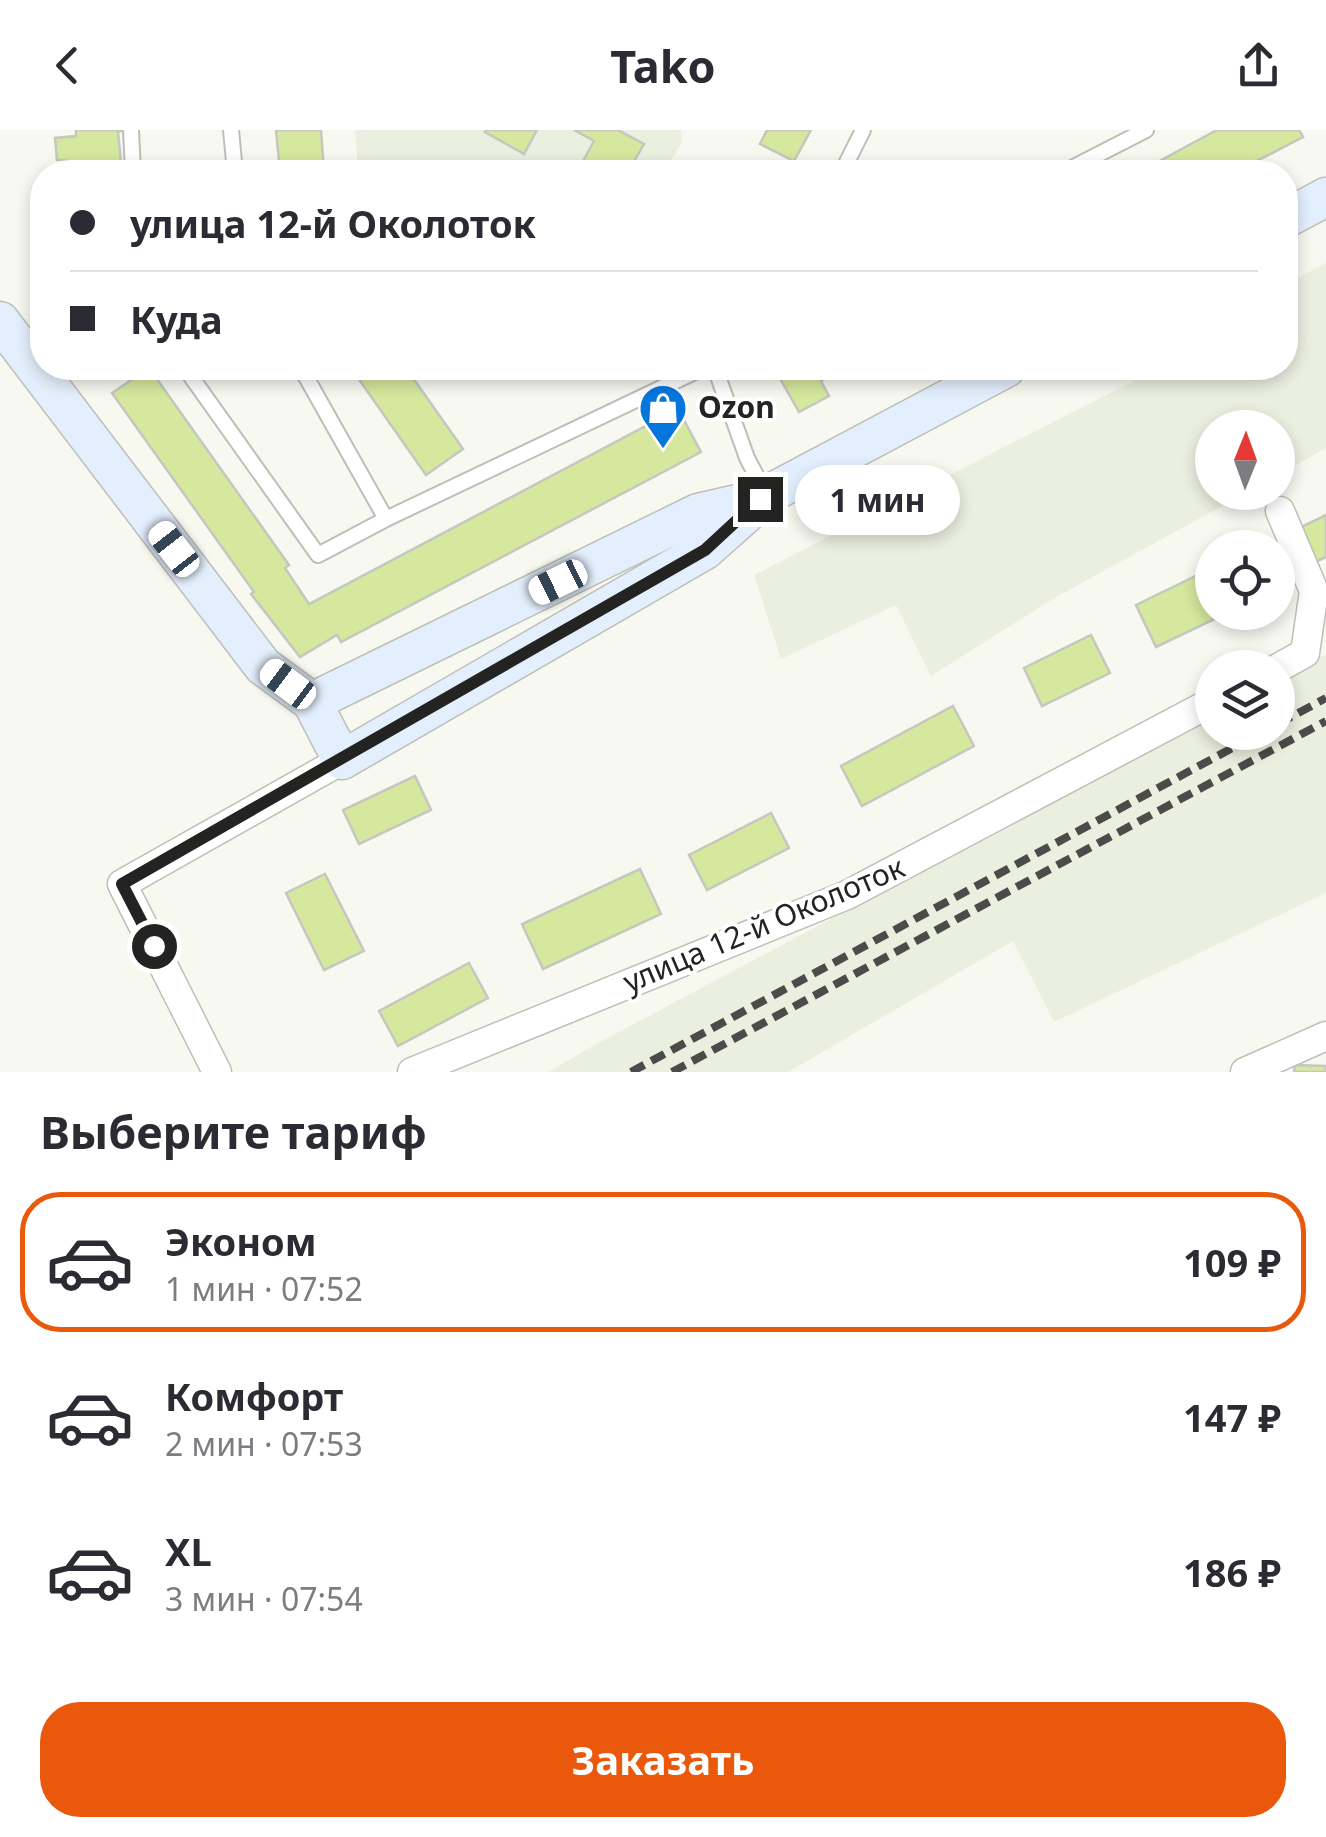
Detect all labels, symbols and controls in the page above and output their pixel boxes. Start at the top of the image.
text: Tako [610,35,716,96]
icon: back [40,38,95,93]
icon: share [1231,38,1286,93]
text: улица 12-й Околоток [130,197,536,249]
text: Куда [130,293,223,345]
shop icon: Ozon [637,382,689,450]
place label: Ozon [698,386,775,427]
north arrow [1195,410,1295,510]
map controls [1195,410,1295,750]
callout: 1 мин [795,464,960,534]
route end [738,477,783,522]
text: 1 мин [830,478,925,521]
car [144,516,204,582]
button: locate [1195,530,1295,630]
car [524,555,592,609]
button: layers [1195,650,1295,750]
car [255,654,321,714]
street label: улица 12-й Околоток [617,846,910,1001]
route start [132,924,177,969]
text: Выберите тариф [40,1101,427,1162]
text: Эконом [165,1215,317,1267]
icon: car [45,1217,135,1307]
text: 109 ₽ [1183,1236,1281,1288]
text: 1 мин · 07:52 [165,1267,363,1310]
text: Комфорт [165,1370,343,1422]
icon: car [45,1372,135,1462]
text: 147 ₽ [1183,1391,1281,1443]
text: 2 мин · 07:53 [165,1422,363,1465]
text: XL [165,1525,212,1577]
icon: car [45,1527,135,1617]
text: 186 ₽ [1183,1546,1281,1598]
text: 3 мин · 07:54 [165,1577,363,1620]
button: Заказать [40,1702,1286,1817]

